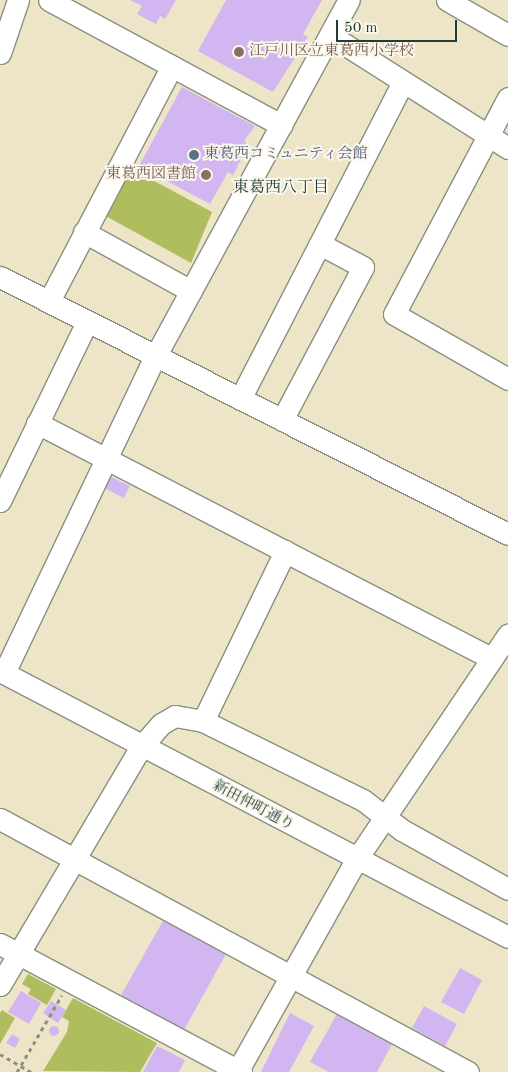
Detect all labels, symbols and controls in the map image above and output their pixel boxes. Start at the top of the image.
scale bar [338,10,459,42]
text: 50 m [344,21,378,36]
place label: 江戸川区立東葛西小学校 [249,43,414,61]
marker: 江戸川区立東葛西小学校 [233,46,245,58]
place label: 東葛西コミュニティ会館 [204,146,369,164]
marker: 東葛西コミュニティ会館 [188,149,200,161]
place label: 東葛西図書館 [106,166,196,184]
marker: 東葛西図書館 [200,169,212,181]
district label: 東葛西八丁目 [233,178,329,198]
street label: 新田仲町通り [209,777,297,835]

